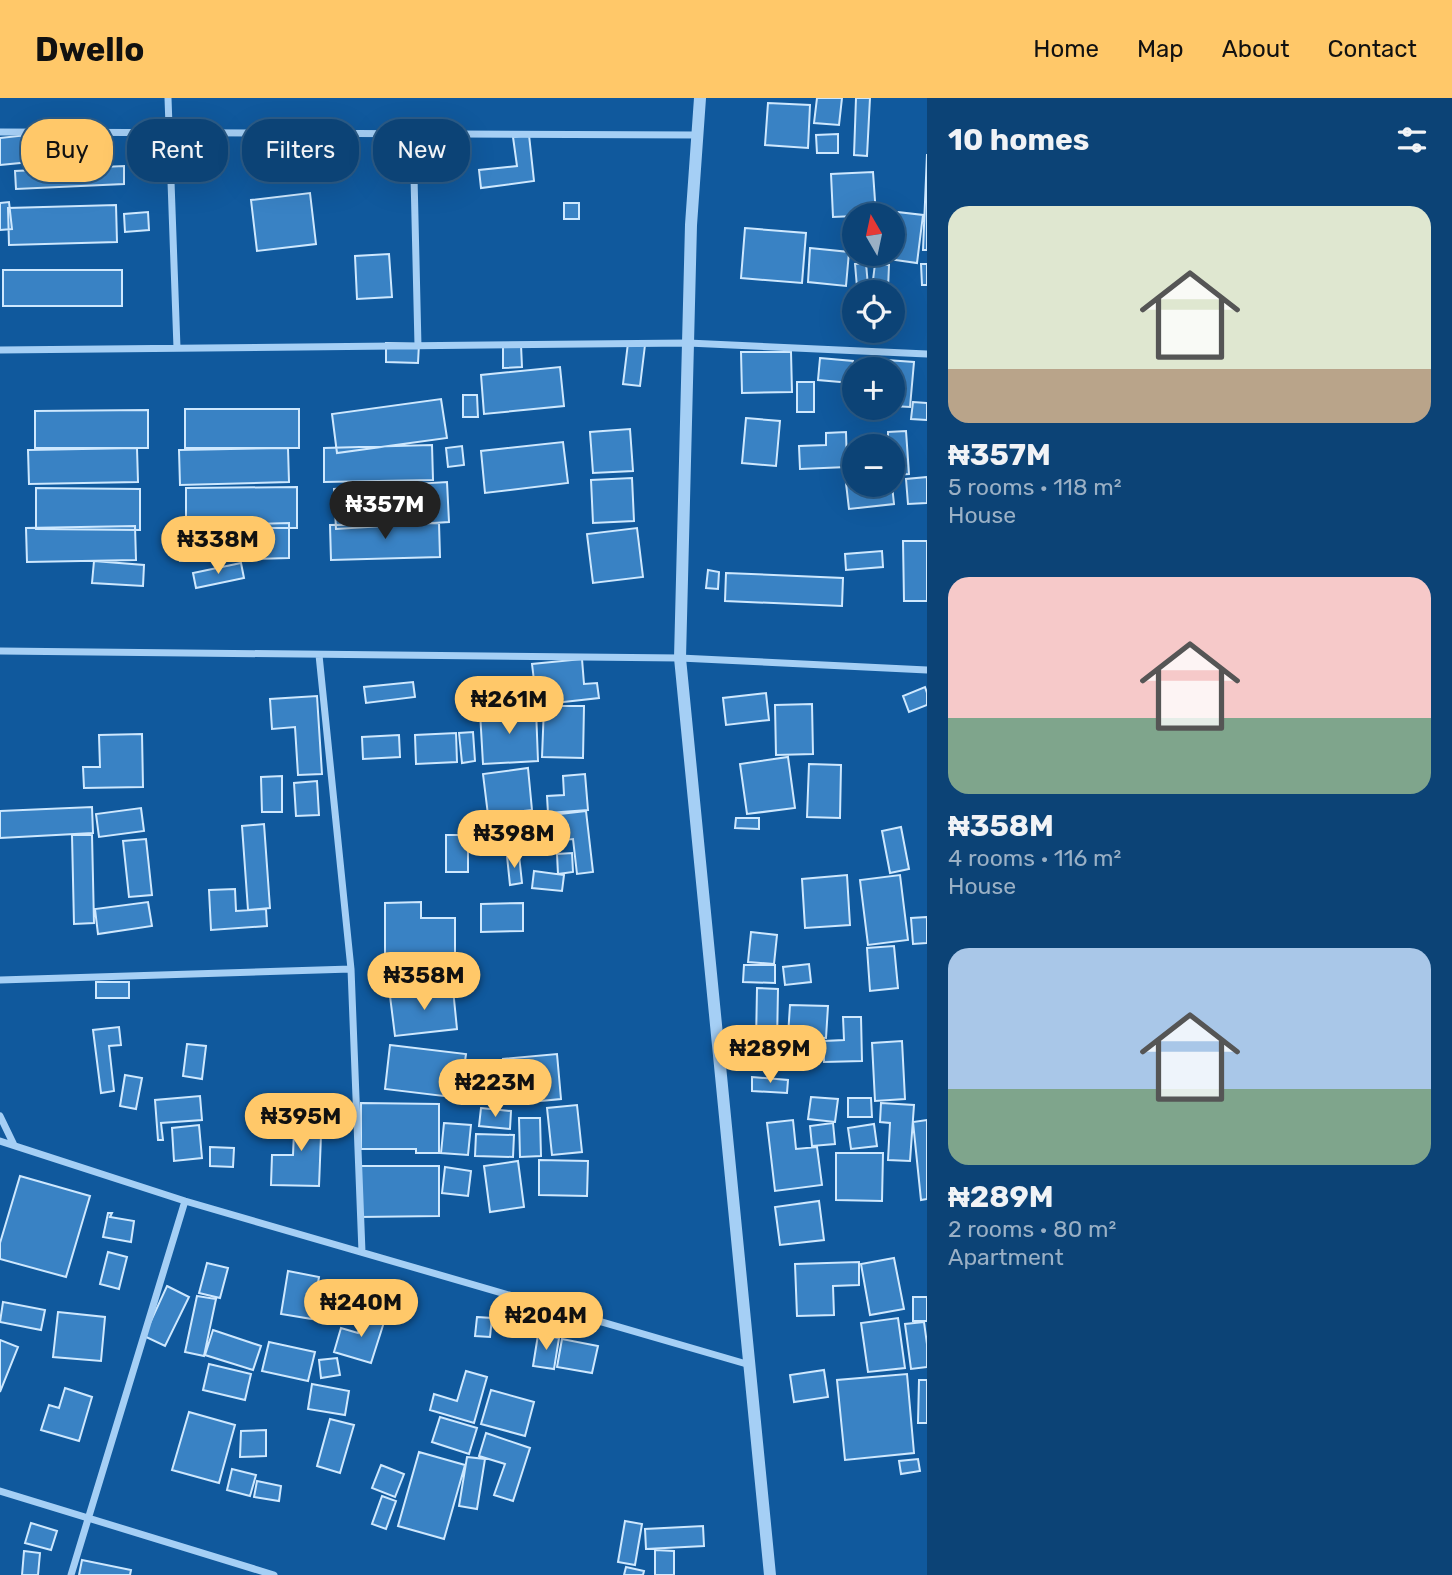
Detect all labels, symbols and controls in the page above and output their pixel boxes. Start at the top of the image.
text: Dwello [35,30,144,69]
text: Home [1033,35,1099,63]
text: Map [1137,35,1184,63]
text: About [1222,35,1290,63]
text: Contact [1328,35,1417,63]
chip: Buy [21,119,113,182]
chip: Rent [127,119,228,182]
chip: Filters [242,119,359,182]
chip: New [373,119,470,182]
icon: filters [1393,121,1431,159]
text: 10 homes [948,122,1089,158]
north arrow [842,203,905,266]
map controls [842,203,905,497]
icon: home [1127,252,1253,378]
button: locate [842,280,905,343]
button: + [842,357,905,420]
button: − [842,434,905,497]
text: ₦357M [948,437,1051,473]
text: 5 rooms · 118 m² [948,473,1122,501]
pin: ₦357M [336,482,434,541]
text: ₦357M [346,490,424,518]
text: House [948,501,1016,529]
pin: ₦338M [169,517,267,576]
text: ₦338M [177,525,259,553]
icon: home [1127,623,1253,749]
pin: ₦261M [460,676,558,736]
text: ₦261M [471,685,547,713]
text: ₦358M [948,808,1054,844]
pin: ₦398M [465,810,563,870]
text: ₦398M [473,819,555,847]
text: 4 rooms · 116 m² [948,844,1121,872]
text: House [948,872,1016,900]
pin: ₦358M [375,953,473,1012]
text: ₦358M [383,961,465,989]
icon: home [1127,994,1253,1120]
pin: ₦289M [721,1026,819,1085]
text: ₦289M [730,1034,810,1062]
pin: ₦223M [446,1060,544,1119]
text: ₦223M [455,1068,535,1096]
pin: ₦395M [252,1094,350,1153]
text: ₦395M [261,1102,341,1130]
text: ₦289M [948,1179,1054,1215]
text: 2 rooms · 80 m² [948,1215,1116,1243]
text: Apartment [948,1243,1064,1271]
pin: ₦240M [312,1280,410,1339]
text: ₦240M [320,1288,402,1316]
pin: ₦204M [497,1292,595,1352]
text: ₦204M [505,1301,587,1329]

